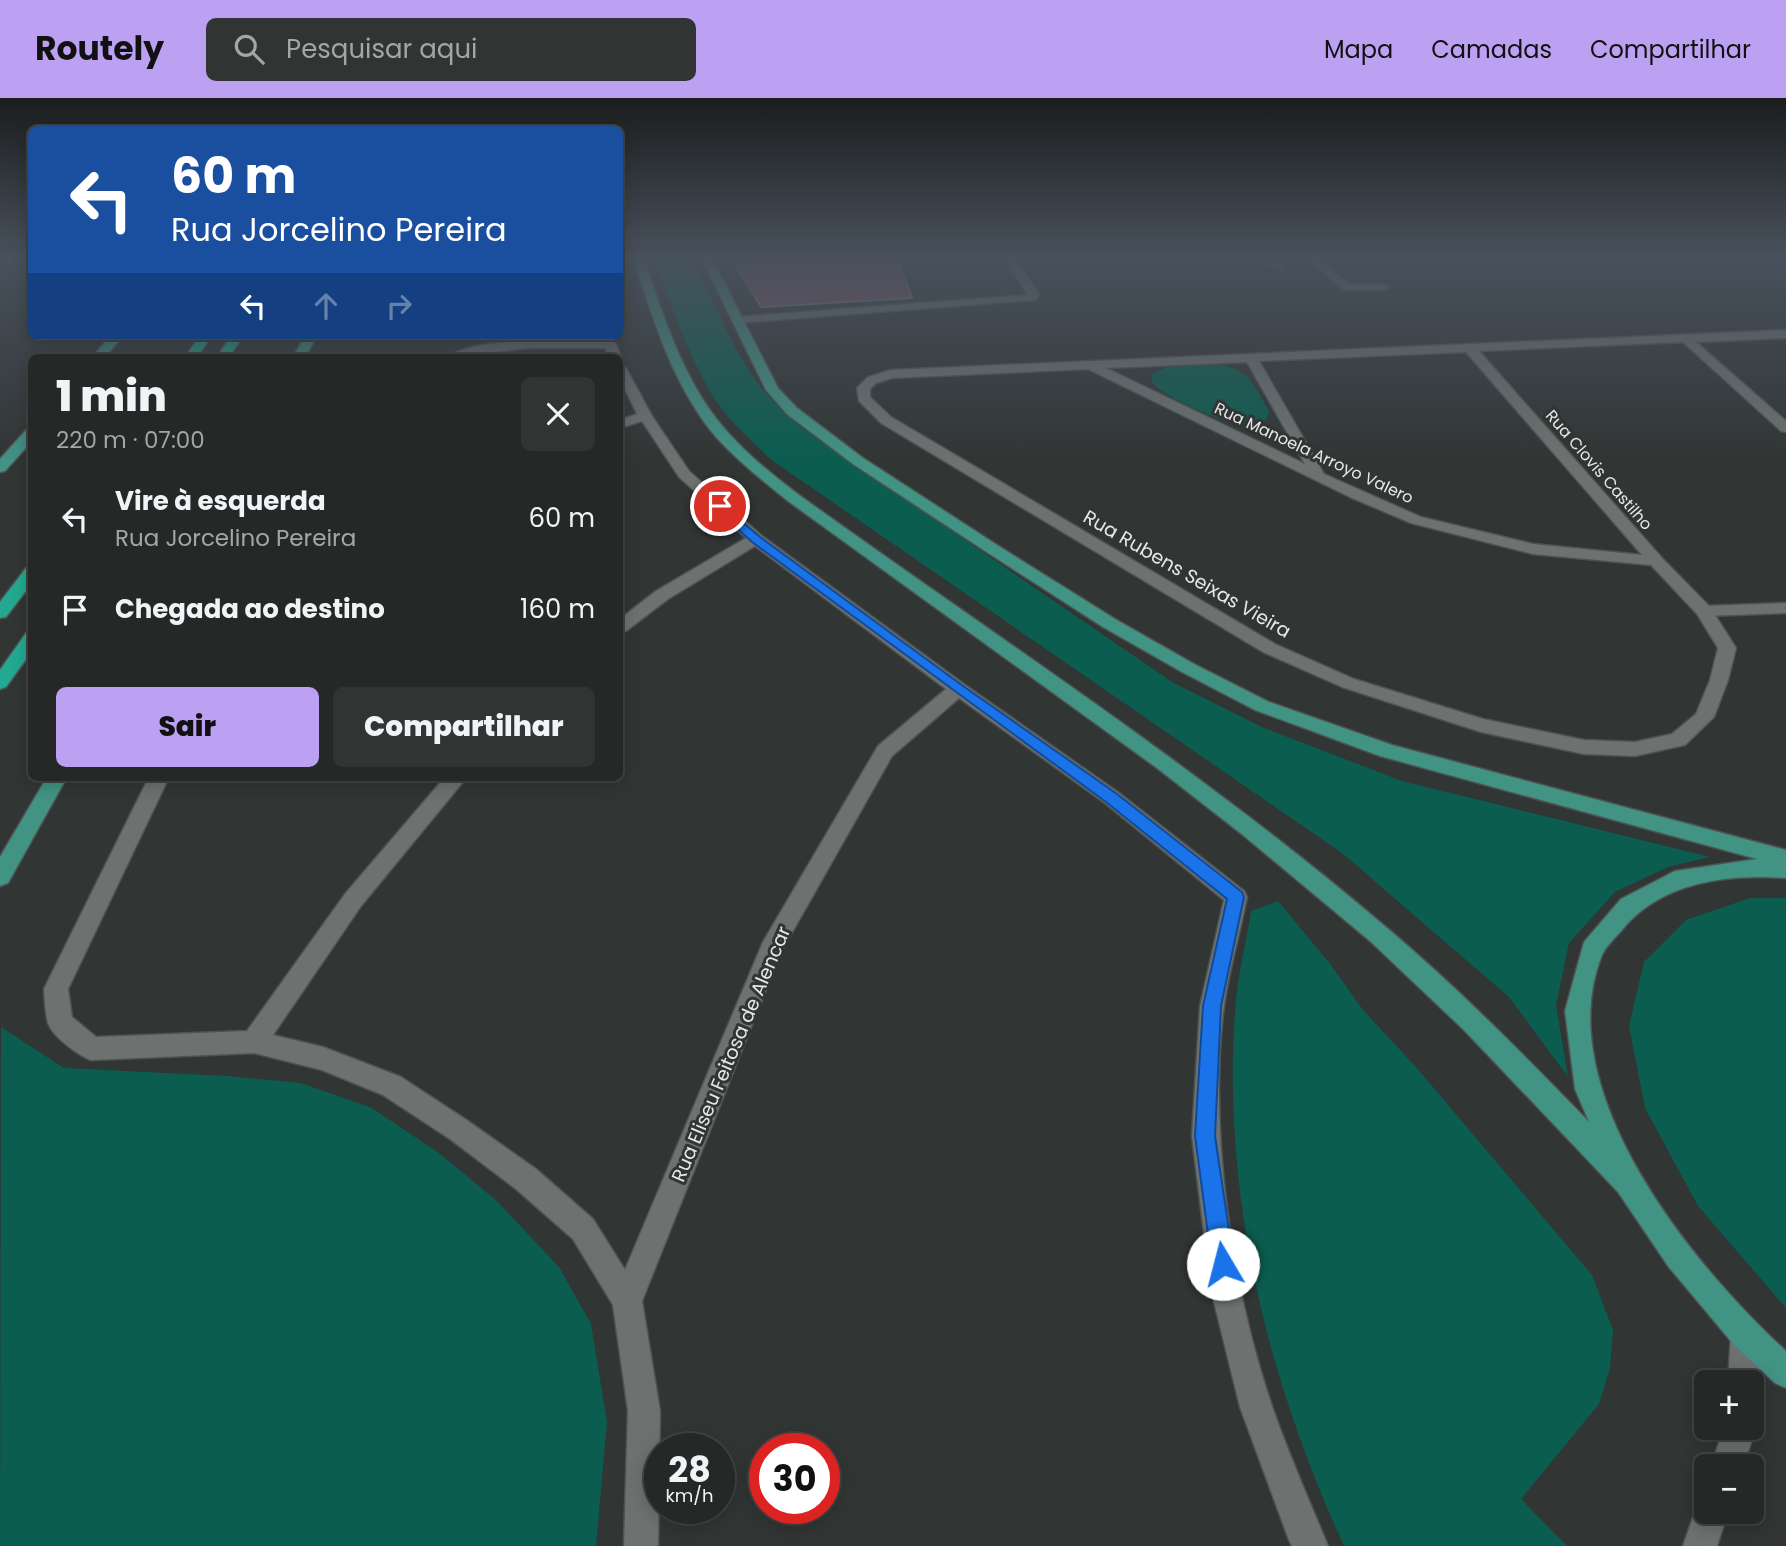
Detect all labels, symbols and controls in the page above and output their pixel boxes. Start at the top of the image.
search box [206,18,696,81]
text: Routely [35,25,164,72]
icon: search [230,30,268,68]
text: Pesquisar aqui [286,31,477,67]
text: Mapa [1324,33,1393,66]
text: Camadas [1431,33,1552,66]
text: Compartilhar [1590,33,1751,66]
text: 60 m [171,142,296,210]
icon: left [56,154,147,245]
text: Rua Jorcelino Pereira [171,207,507,252]
icon: left [234,287,272,325]
icon: ahead [307,287,345,325]
icon: right [380,287,418,325]
text: 1 min [56,367,167,426]
button: close [521,377,595,451]
street label: Rua Manoela Arroyo Valero [1211,397,1417,509]
street label: Rua Clovis Castilho [1540,405,1658,535]
text: 220 m · 07:00 [56,424,205,456]
pin [690,476,750,536]
text: Vire à esquerda [115,483,326,519]
icon: arrive [701,487,739,525]
icon: left [56,500,94,538]
text: 60 m [528,500,595,536]
street label: Rua Rubens Seixas Vieira [1078,503,1296,645]
text: Rua Jorcelino Pereira [115,522,356,554]
icon: arrive [56,591,94,629]
text: Chegada ao destino [115,591,385,627]
text: 160 m [520,591,595,627]
button: Sair [56,687,319,767]
button: Compartilhar [333,687,595,767]
street label: Rua Eliseu Feitosa de Alencar [665,922,797,1186]
position arrow [1186,1227,1260,1301]
map controls [1694,1370,1764,1524]
button: + [1694,1370,1764,1440]
speed limit sign: 30 [749,1433,840,1524]
text: 28 [668,1445,711,1494]
button: − [1694,1454,1764,1524]
text: km/h [666,1483,713,1508]

